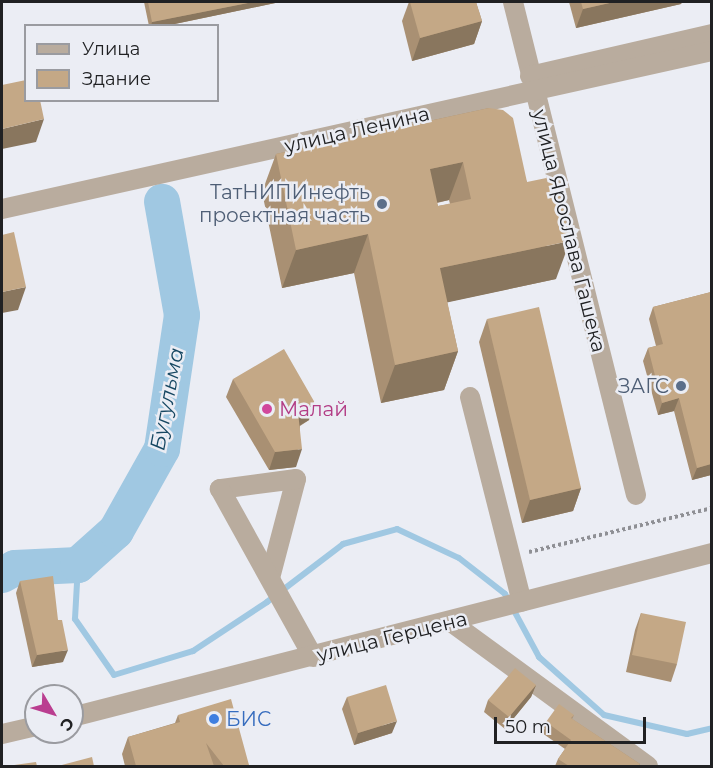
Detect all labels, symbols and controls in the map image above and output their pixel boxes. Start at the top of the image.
legend [24,24,219,102]
text: Улица [82,38,140,60]
text: Здание [82,68,151,90]
street label: улица Ленина [282,102,432,158]
street label: улица Ярослава Гашека [527,107,611,355]
place label: ТатНИПИнефть проектная часть [199,180,370,227]
marker: ТатНИПИнефть проектная часть [375,197,389,211]
water label: Бугульма [145,346,189,452]
place label: ЗАГС [618,374,669,398]
marker: ЗАГС [674,379,688,393]
place label: Малай [279,397,348,421]
marker: Малай [260,402,274,416]
street label: улица Герцена [314,607,470,667]
north arrow [24,684,84,744]
scale bar [497,705,648,743]
place label: БИС [226,707,271,731]
marker: БИС [207,712,221,726]
text: С [56,714,78,735]
text: 50 m [505,716,551,738]

